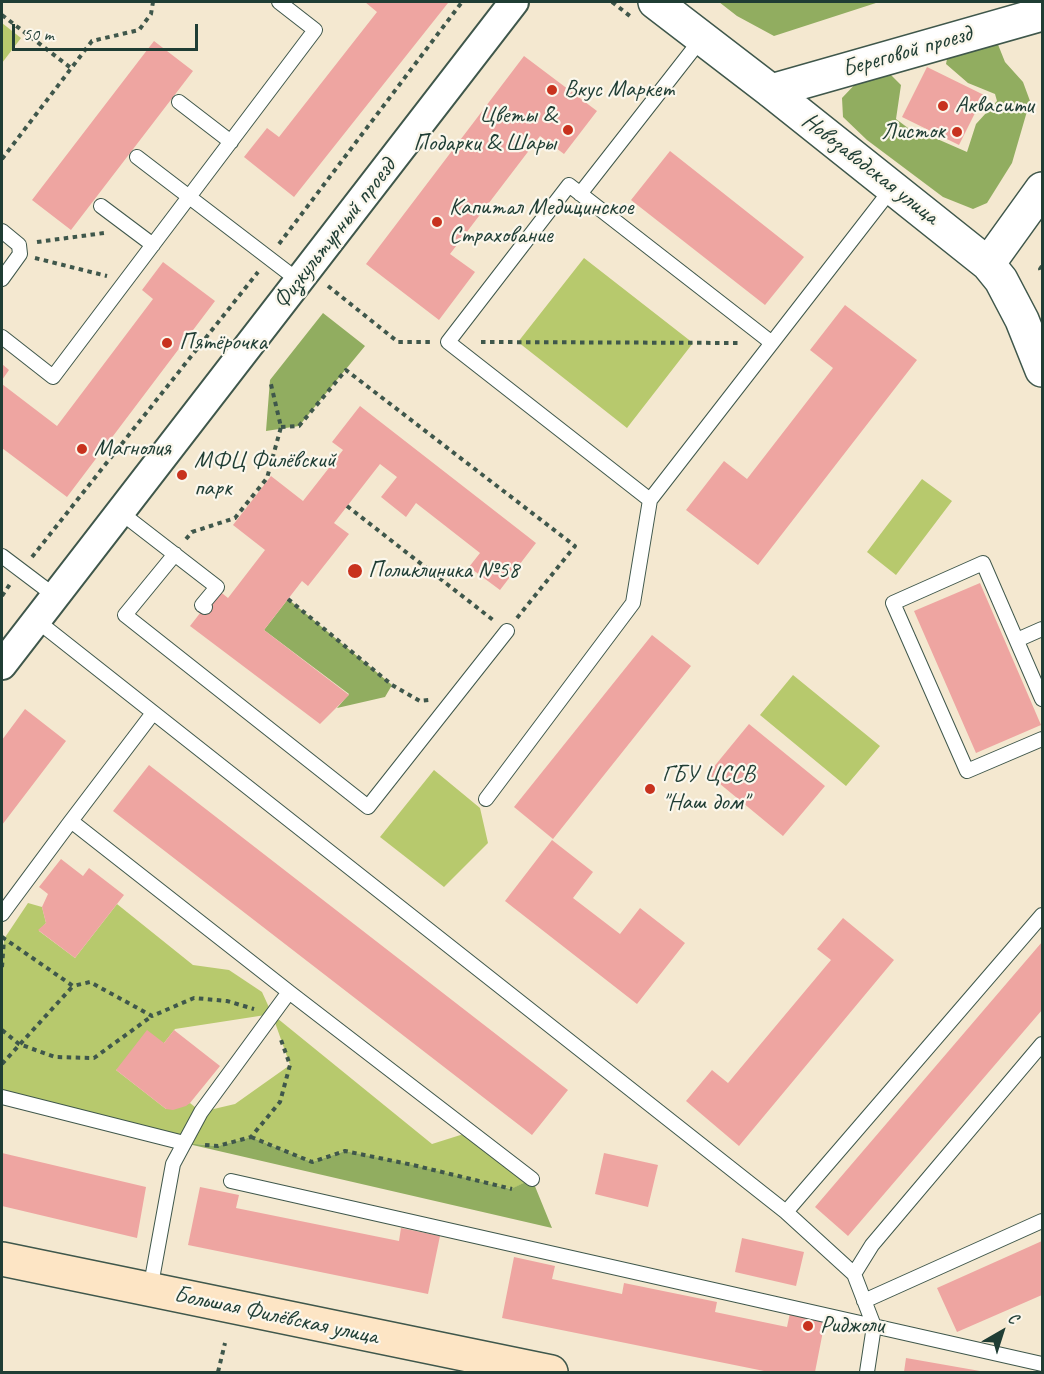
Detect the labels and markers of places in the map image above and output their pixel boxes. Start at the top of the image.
place label: Вкус Маркет [564,76,674,104]
marker: Вкус Маркет [545,83,559,97]
place label: Аквасити [955,92,1033,120]
marker: Аквасити [936,99,950,113]
place label: Цветы & Подарки & Шары [413,102,556,158]
place label: Листок [881,118,945,146]
marker: Цветы & Подарки & Шары [561,123,575,137]
marker: Листок [950,125,964,139]
place label: Капитал Медицинское Страхование [449,194,633,250]
marker: Капитал Медицинское Страхование [430,215,444,229]
place label: Пятёрочка [179,329,267,357]
marker: Пятёрочка [160,336,174,350]
place label: Магнолия [94,435,171,463]
marker: Магнолия [75,442,89,456]
place label: МФЦ Филёвский парк [194,447,336,503]
marker: МФЦ Филёвский парк [175,468,189,482]
place label: Поликлиника №58 [368,557,519,585]
marker: Поликлиника №58 [346,562,364,580]
place label: ГБУ ЦССВ "Наш дом" [662,761,755,817]
marker: ГБУ ЦССВ "Наш дом" [643,782,657,796]
place label: Риджоли [820,1312,884,1340]
marker: Риджоли [801,1319,815,1333]

